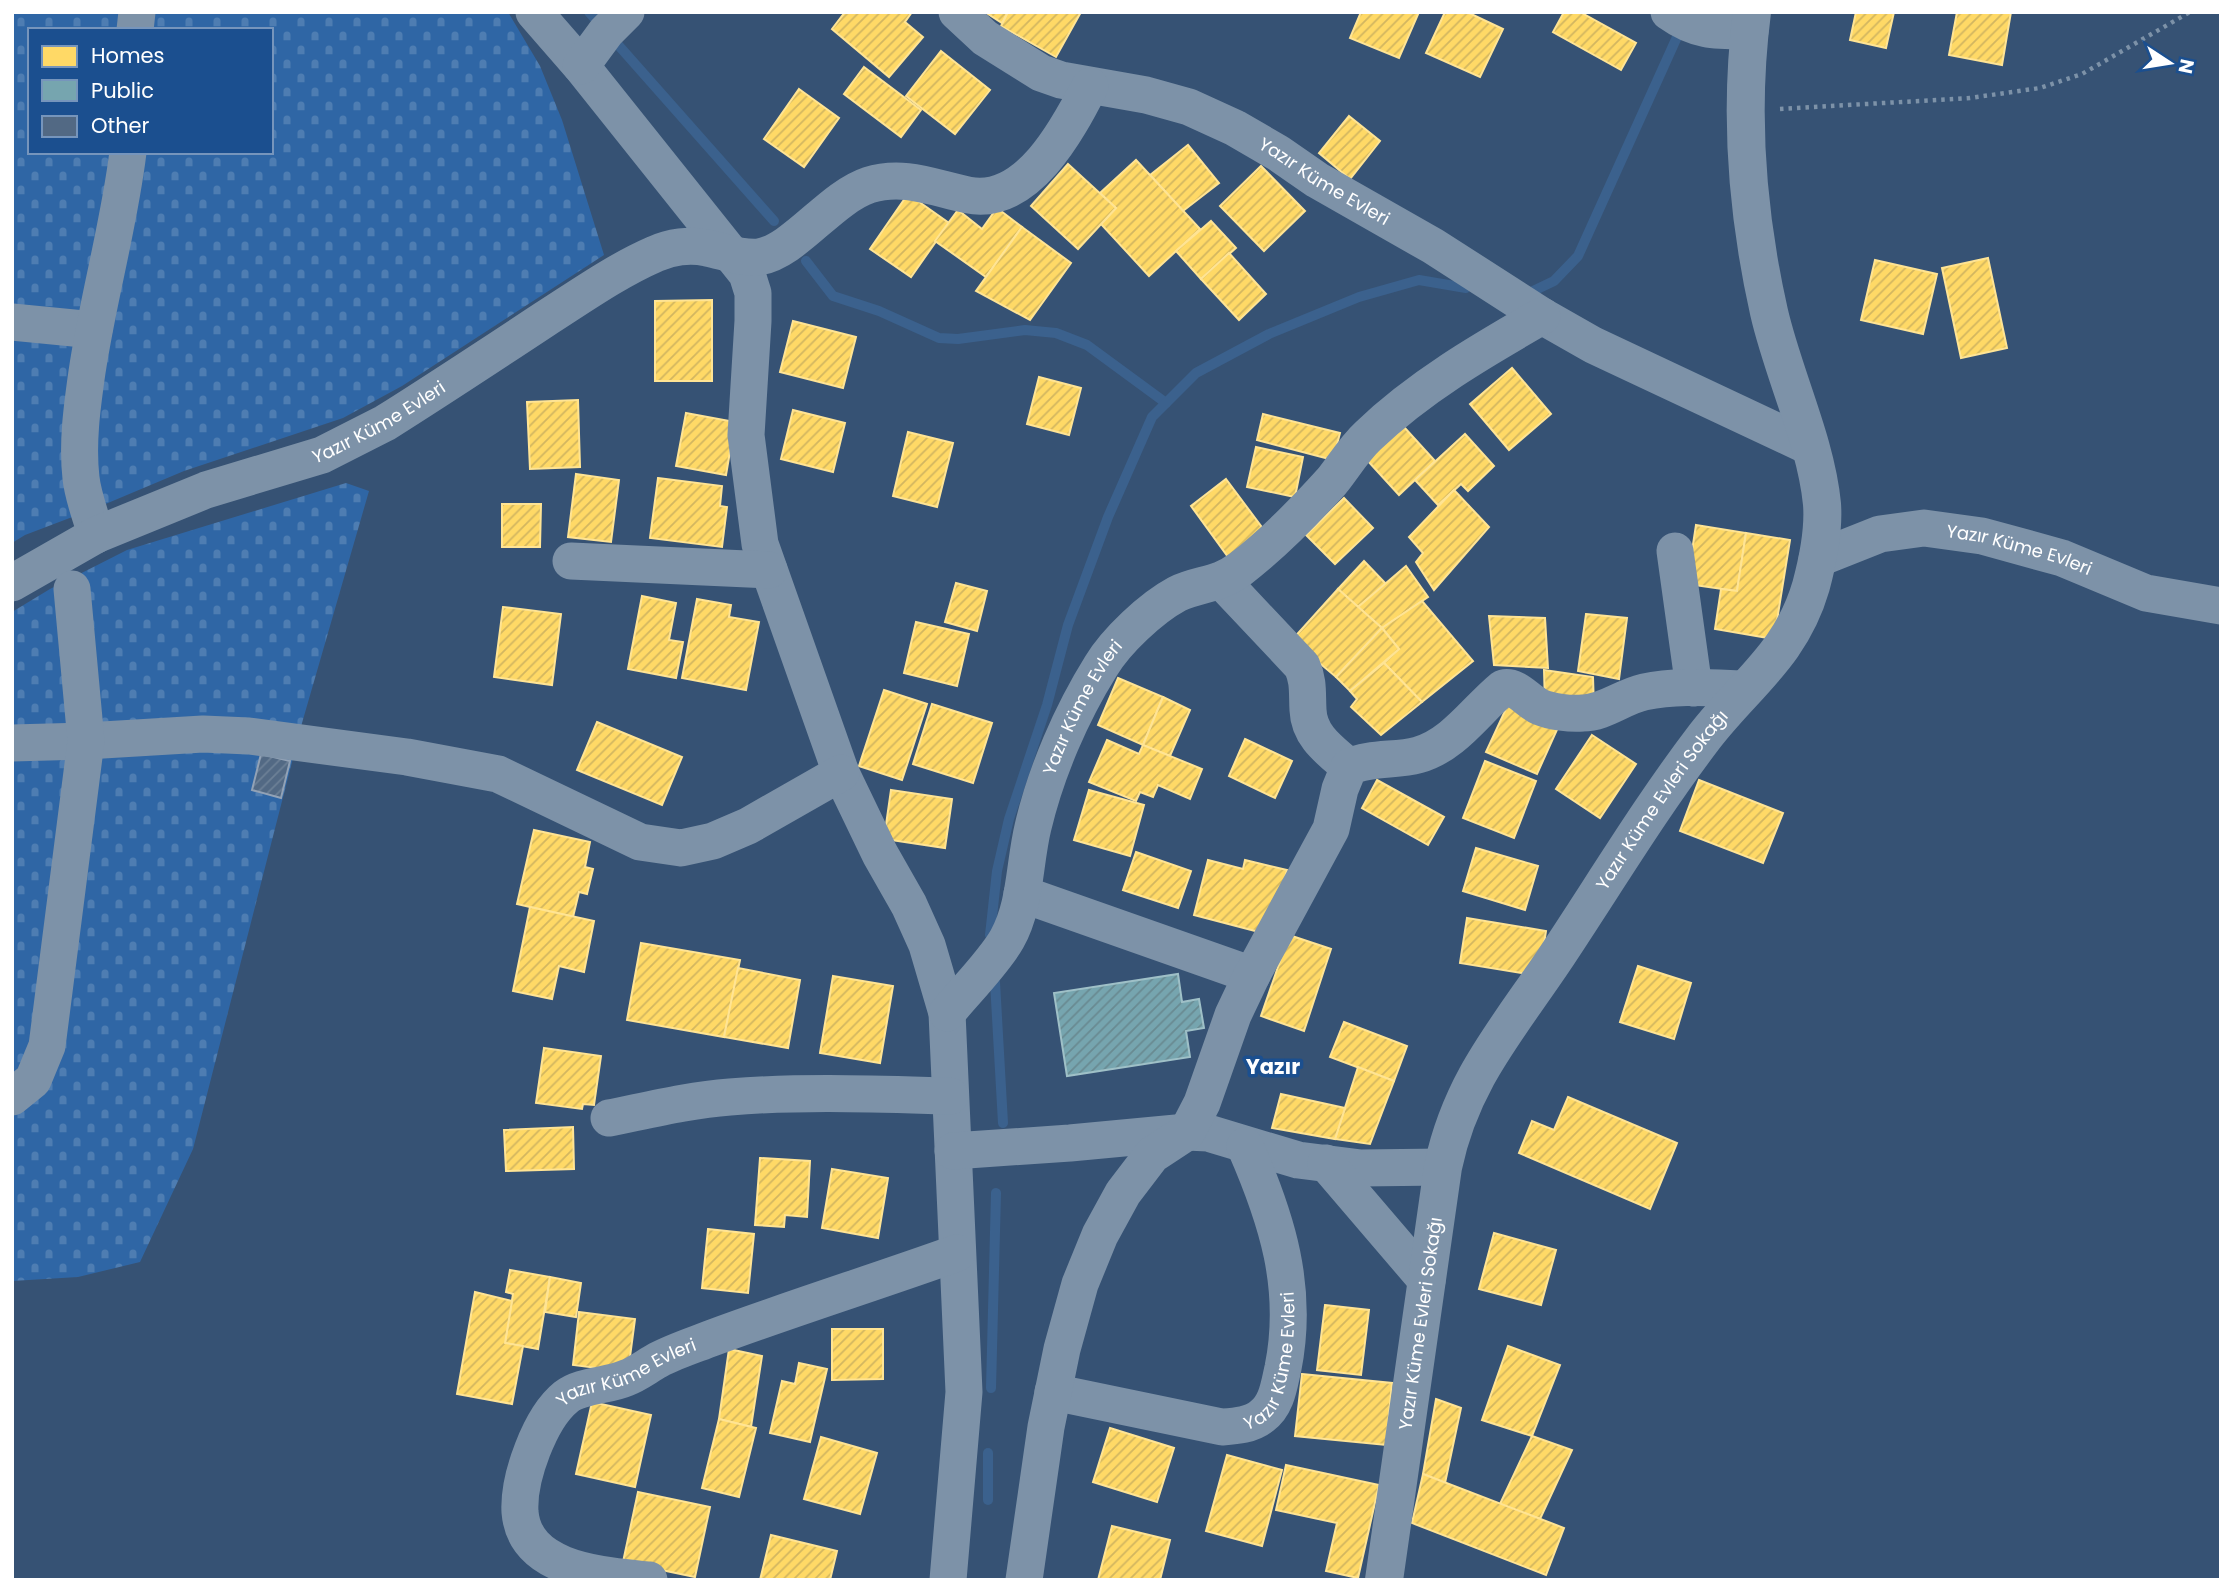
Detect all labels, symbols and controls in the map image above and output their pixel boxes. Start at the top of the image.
legend [28,28,273,154]
north arrow [2135,28,2205,98]
text: Homes [91,41,165,70]
text: N [2171,57,2201,76]
text: Public [91,76,154,105]
text: Other [91,111,150,140]
street label: Yazır Küme Evleri [1254,131,1395,231]
street label: Yazır Küme Evleri [309,375,450,469]
street label: Yazır Küme Evleri [1945,518,2096,581]
street label: Yazır Küme Evleri [1037,634,1128,778]
street label: Yazır Küme Evleri Sokağı [1590,704,1733,895]
district label: Yazır [1246,1052,1300,1081]
street label: Yazır Küme Evleri Sokağı [1393,1215,1448,1432]
street label: Yazır Küme Evleri [1240,1291,1300,1436]
street label: Yazır Küme Evleri [550,1332,700,1412]

